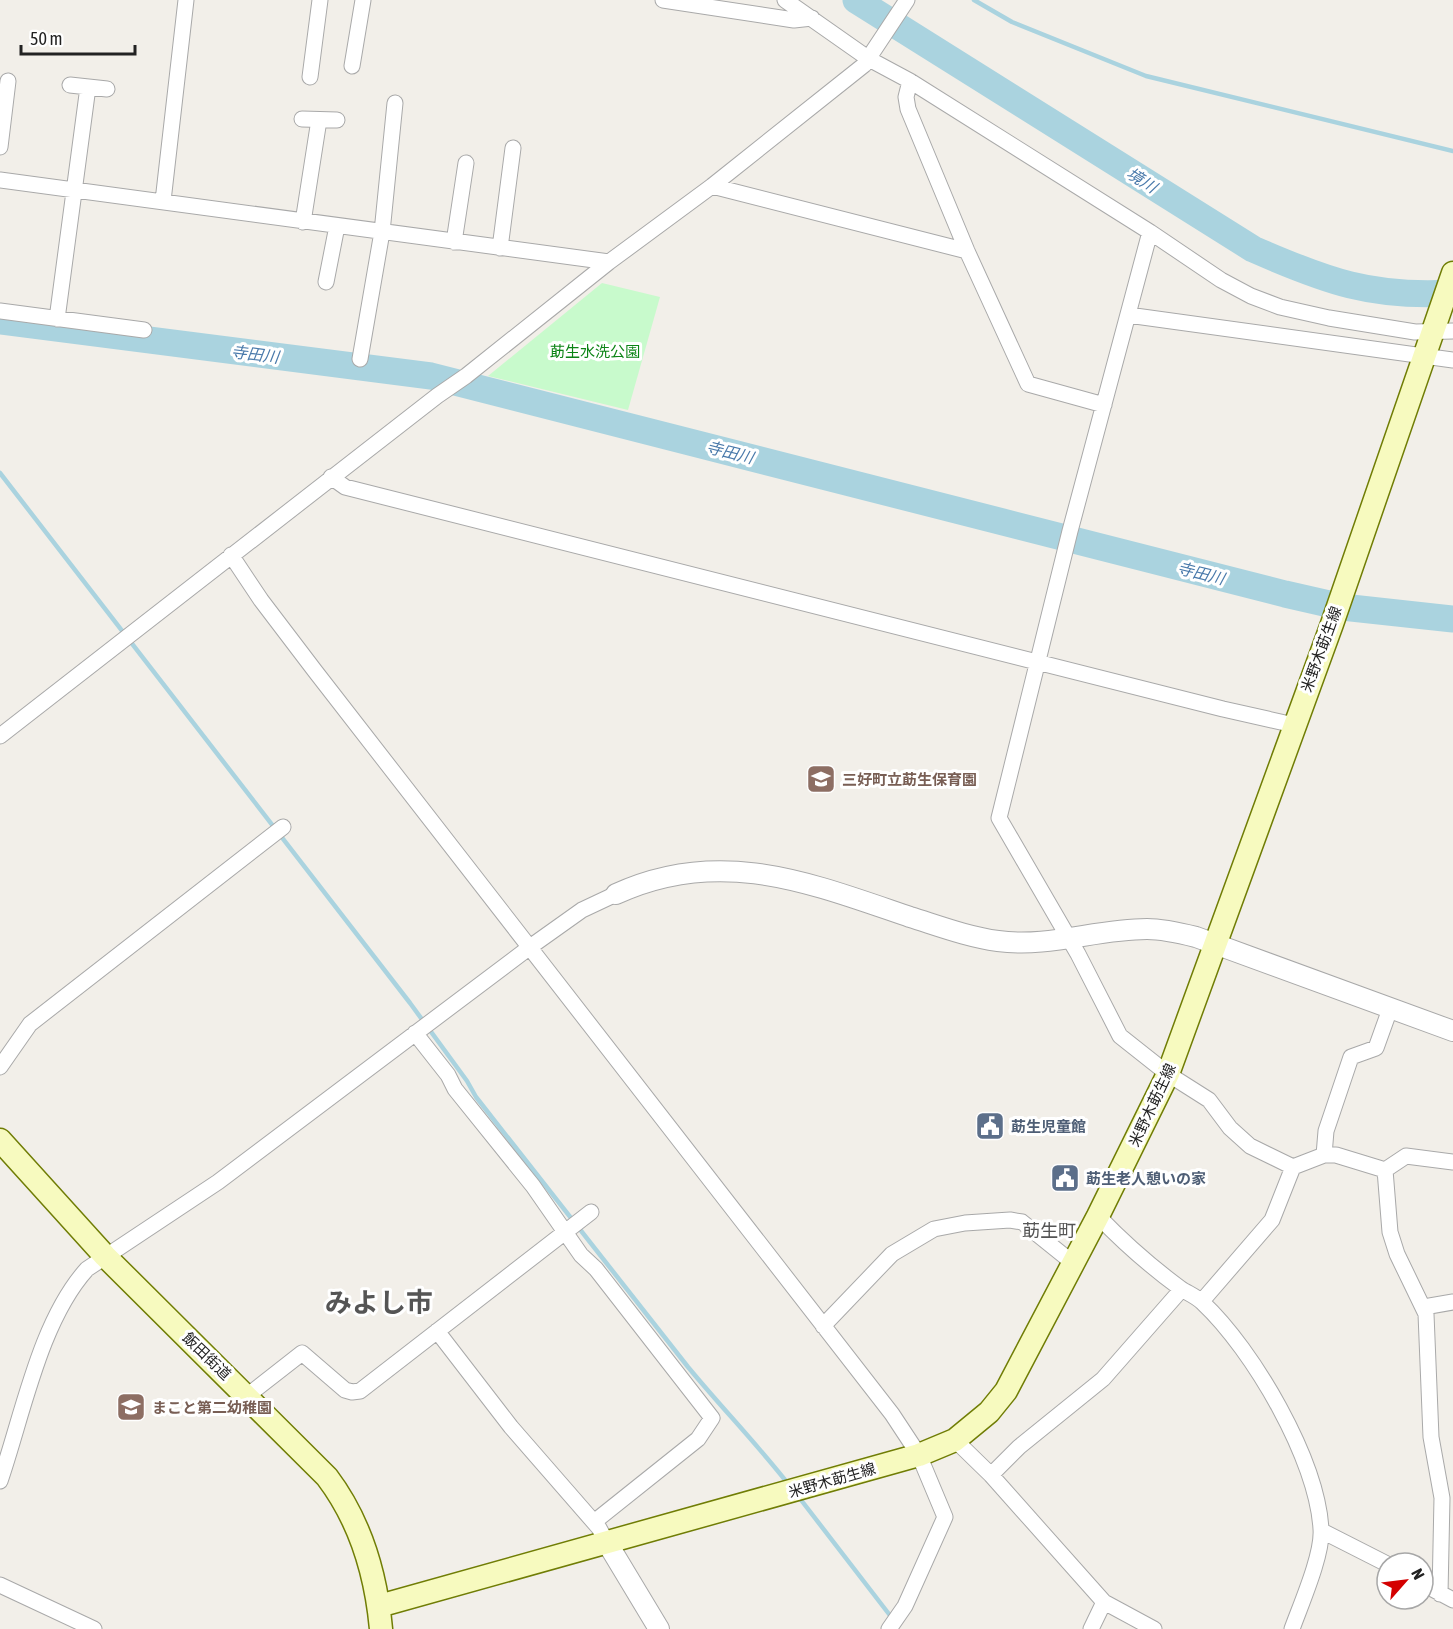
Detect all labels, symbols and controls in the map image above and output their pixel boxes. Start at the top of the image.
scale bar [21,18,135,56]
text: 50 m [30,28,62,49]
water label: 境川 [1124,164,1162,197]
water label: 寺田川 [230,342,282,366]
park label: 莇生水洗公園 [550,343,640,360]
water label: 寺田川 [705,437,757,467]
water label: 寺田川 [1176,558,1228,588]
street label: 米野木莇生線 [1298,604,1344,694]
school or university icon: 三好町立莇生保育園 [805,763,837,795]
place label: 三好町立莇生保育園 [842,771,977,788]
street label: 米野木莇生線 [1125,1061,1179,1149]
public building icon: 莇生児童館 [974,1110,1006,1142]
place label: 莇生児童館 [1011,1118,1086,1135]
public building icon: 莇生老人憩いの家 [1049,1162,1081,1194]
place label: 莇生老人憩いの家 [1086,1170,1206,1187]
district label: 莇生町 [1022,1220,1076,1241]
district label: みよし市 [325,1287,433,1318]
street label: 飯田街道 [180,1329,234,1383]
school or university icon: まこと第二幼稚園 [115,1391,147,1423]
place label: まこと第二幼稚園 [152,1399,272,1416]
street label: 米野木莇生線 [786,1459,878,1501]
north arrow [1375,1551,1435,1611]
text: N [1408,1566,1428,1582]

